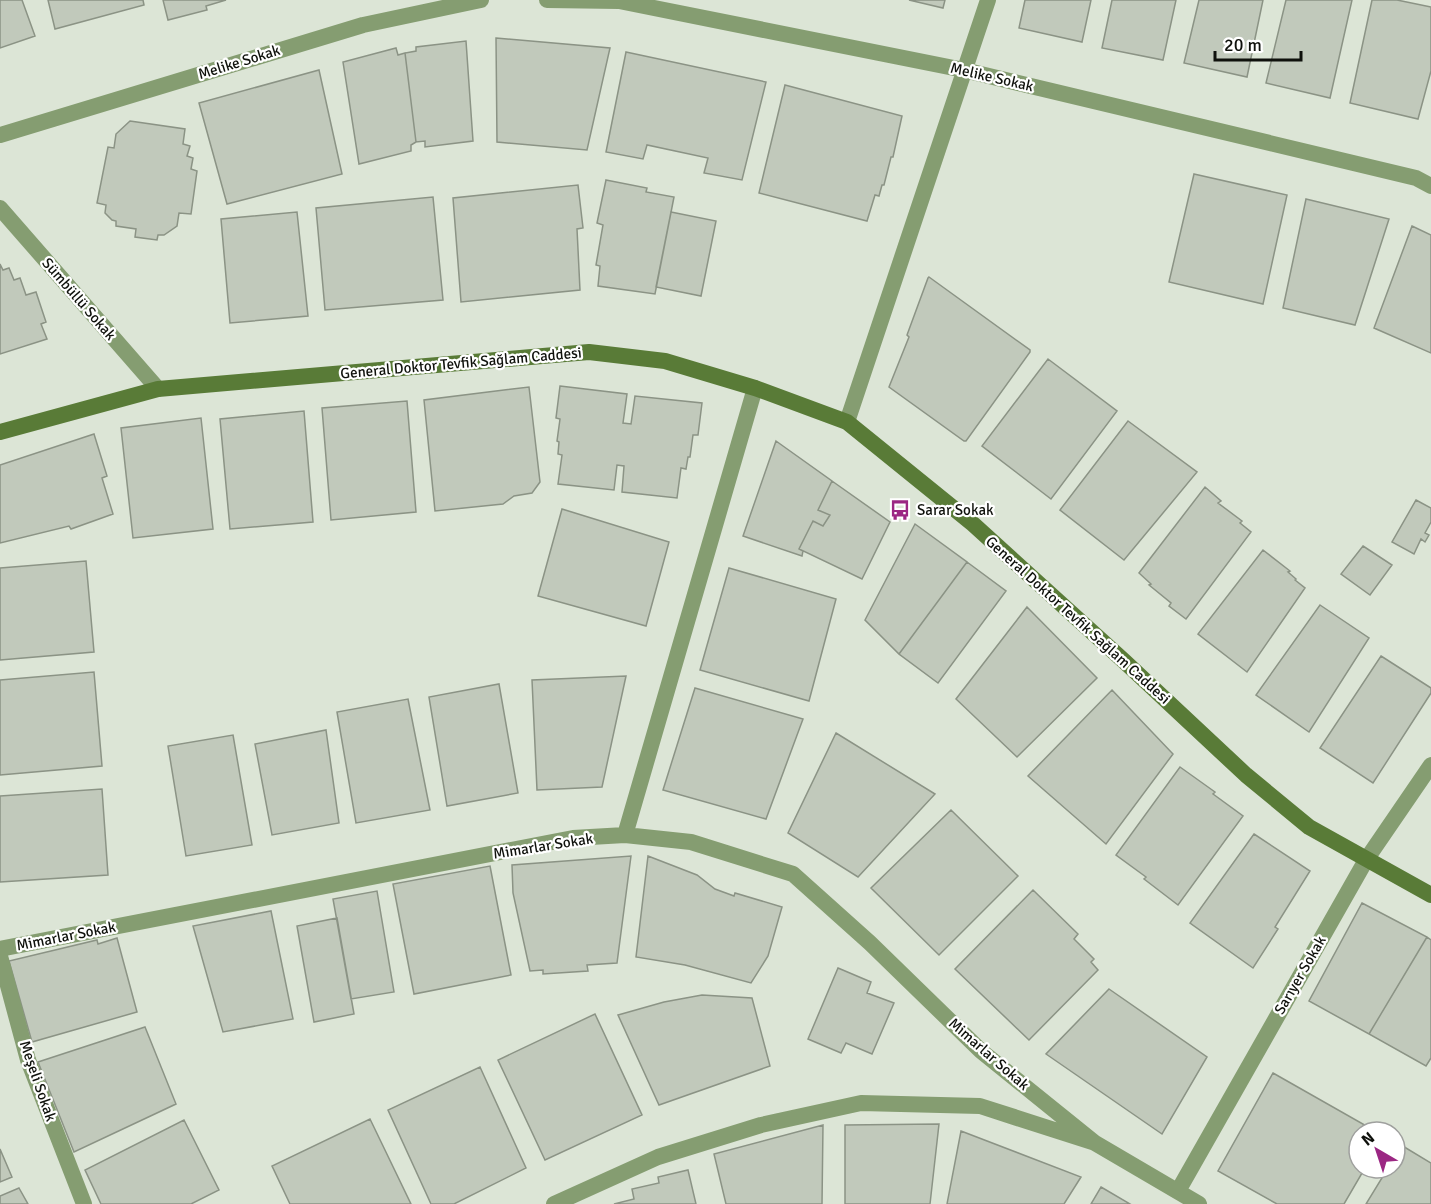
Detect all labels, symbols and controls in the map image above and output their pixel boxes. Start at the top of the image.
scale bar [1215,24,1300,62]
text: 20 m [1224,34,1262,56]
street label: Melike Sokak [196,41,283,83]
street label: Melike Sokak [949,59,1036,95]
street label: Sümbüllü Sokak [38,254,120,344]
street label: General Doktor Tevfik Sağlam Caddesi [340,343,582,383]
bus stop icon: Sarar Sokak [888,498,912,522]
place label: Sarar Sokak [917,501,994,519]
street label: General Doktor Tevfik Sağlam Caddesi [982,532,1174,708]
street label: Mimarlar Sokak [492,829,595,863]
street label: Mimarlar Sokak [15,917,118,954]
street label: Sarıyer Sokak [1270,932,1330,1017]
street label: Mimarlar Sokak [945,1014,1033,1094]
street label: Meşeli Sokak [16,1038,60,1124]
north arrow [1347,1120,1407,1180]
text: N [1358,1128,1379,1150]

